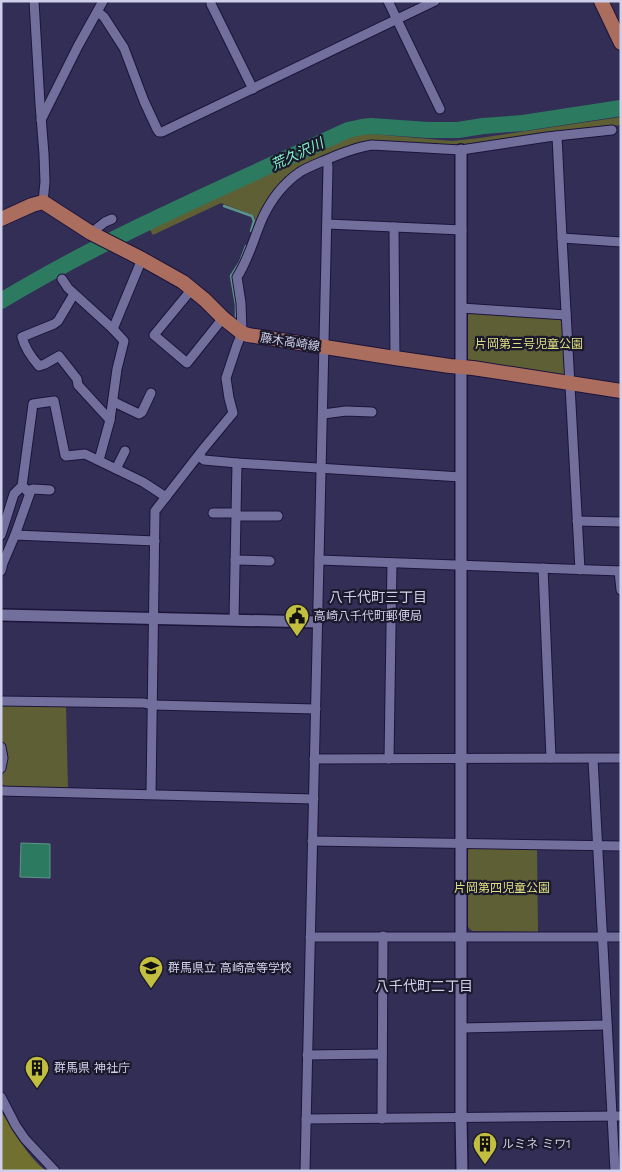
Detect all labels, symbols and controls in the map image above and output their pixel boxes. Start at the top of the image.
water label: 荒久沢川 [268,134,328,173]
street label: 藤木高崎線 [259,330,321,354]
park label: 片岡第三号児童公園 [475,337,583,351]
district label: 八千代町三丁目 [329,589,427,605]
public building icon: 高崎八千代町郵便局 [284,603,310,637]
place label: 高崎八千代町郵便局 [314,609,422,623]
park label: 片岡第四児童公園 [454,881,550,895]
school or university icon: 群馬県立 高崎高等学校 [138,955,164,989]
place label: 群馬県立 高崎高等学校 [168,961,292,975]
district label: 八千代町二丁目 [375,978,473,994]
building icon: 群馬県 神社庁 [24,1055,50,1089]
place label: 群馬県 神社庁 [54,1061,130,1075]
building icon: ルミネ ミワ1 [472,1131,498,1165]
place label: ルミネ ミワ1 [502,1137,571,1151]

